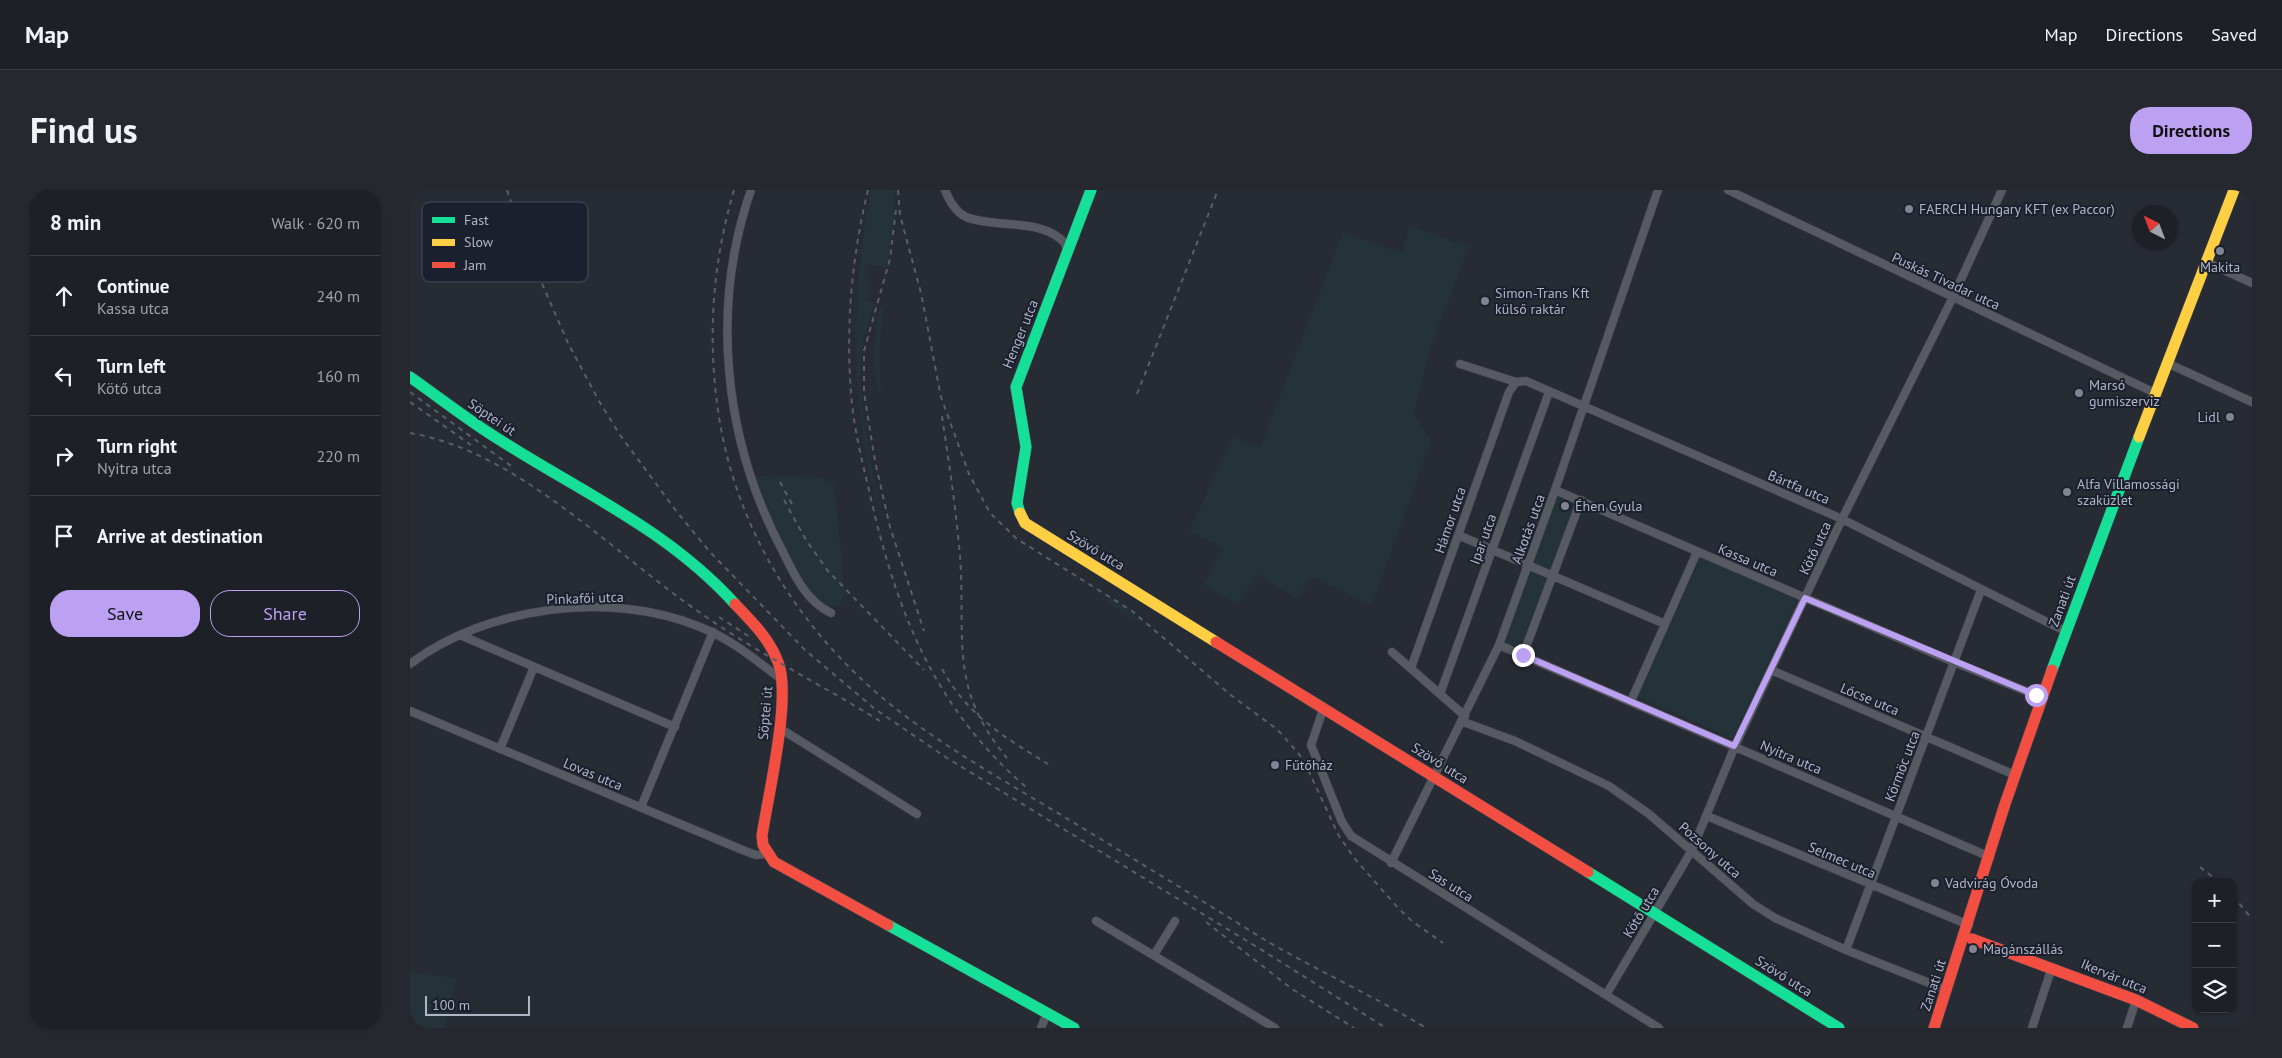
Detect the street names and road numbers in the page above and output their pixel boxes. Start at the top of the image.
street label: Puskás Tivadar utca [1889,248,2003,314]
street label: Henger utca [998,297,1042,371]
street label: Söptei út [465,394,520,440]
street label: Bártfa utca [1765,466,1833,508]
street label: Hámor utca [1430,484,1470,556]
street label: Alkotás utca [1507,492,1549,566]
street label: Ipar utca [1466,511,1500,567]
street label: Kötő utca [1795,518,1835,577]
street label: Szövő utca [1064,526,1128,574]
street label: Kassa utca [1716,539,1781,581]
street label: Zanati út [2044,573,2080,629]
street label: Pinkafői utca [546,588,624,608]
street label: Lőcse utca [1838,679,1902,719]
street label: Söptei út [754,685,776,741]
street label: Körmöc utca [1880,728,1924,804]
street label: Nyitra utca [1757,736,1825,778]
street label: Szövő utca [1408,738,1472,788]
street label: Lovas utca [561,754,625,795]
street label: Pozsony utca [1675,818,1745,882]
street label: Selmec utca [1805,838,1879,882]
street label: Sas utca [1425,864,1477,906]
street label: Kötő utca [1619,883,1663,941]
street label: Szövő utca [1752,951,1816,1001]
street label: Ikervár utca [2078,955,2150,997]
street label: Zanati út [1916,957,1950,1013]

